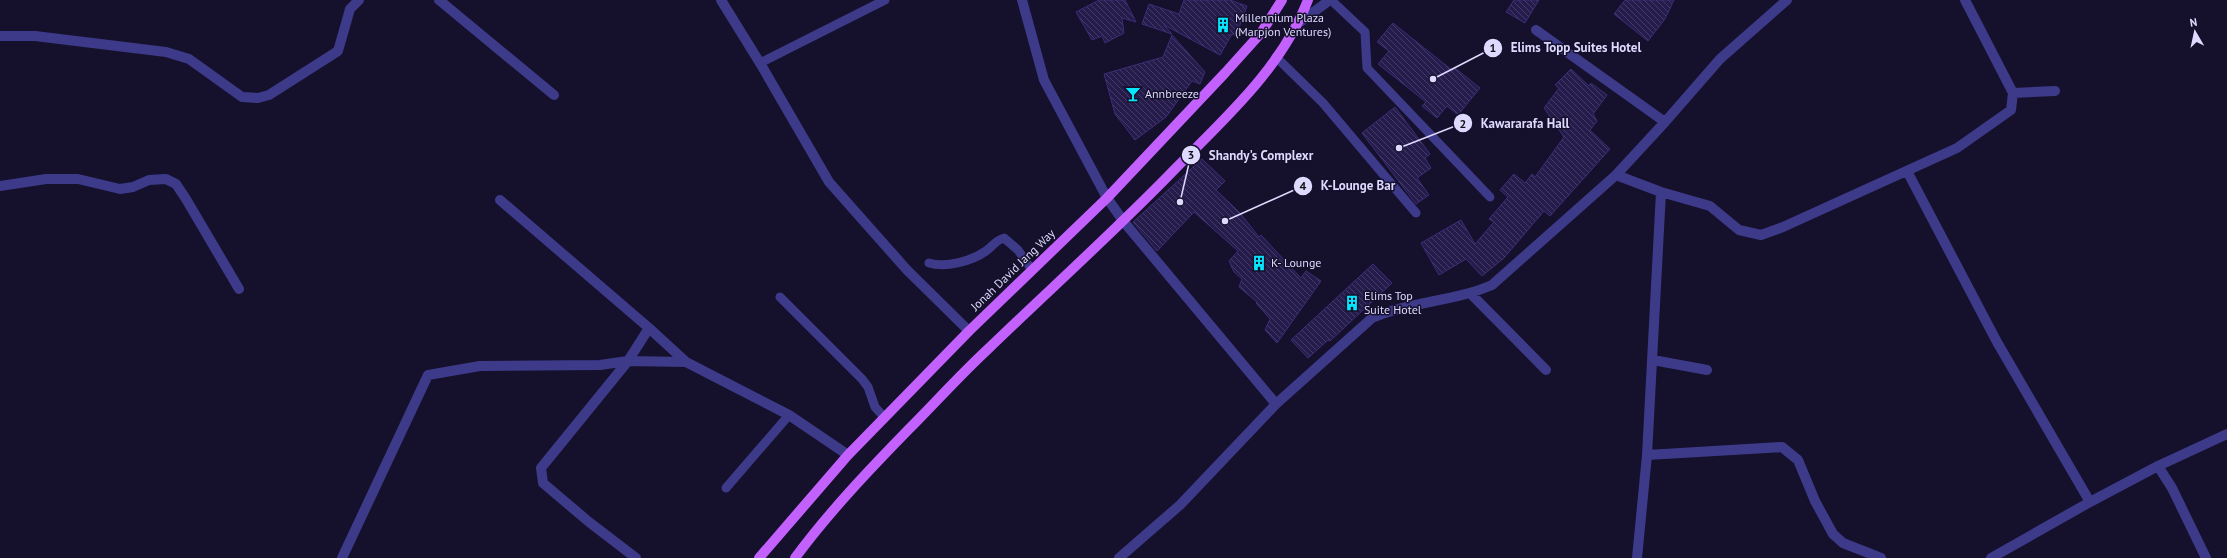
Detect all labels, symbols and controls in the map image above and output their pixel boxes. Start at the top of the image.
place label: Millennium Plaza (Marpjon Ventures) [1235,10,1331,39]
north arrow [2175,12,2215,52]
text: N [2189,15,2198,30]
building icon: Millennium Plaza (Marpjon Ventures) [1214,16,1232,34]
callout: Elims Topp Suites Hotel [1483,35,1650,60]
text: Elims Topp Suites Hotel [1511,39,1641,56]
text: 1 [1490,40,1496,55]
bar icon: Annbreeze [1124,85,1142,103]
place label: Annbreeze [1145,86,1199,101]
callout: Kawararafa Hall [1453,111,1577,136]
text: Kawararafa Hall [1481,115,1569,132]
text: 2 [1460,116,1466,131]
callout: Shandy's Complexr [1181,143,1321,168]
text: 3 [1188,147,1194,162]
text: Shandy's Complexr [1209,147,1314,164]
callout: K-Lounge Bar [1293,173,1403,198]
text: K-Lounge Bar [1321,177,1396,194]
text: 4 [1300,178,1307,193]
street label: Jonah David Jang Way [967,225,1058,314]
building icon: K- Lounge [1250,254,1268,272]
place label: K- Lounge [1271,255,1321,270]
place label: Elims Top Suite Hotel [1364,288,1422,317]
building icon: Elims Top Suite Hotel [1343,294,1361,312]

